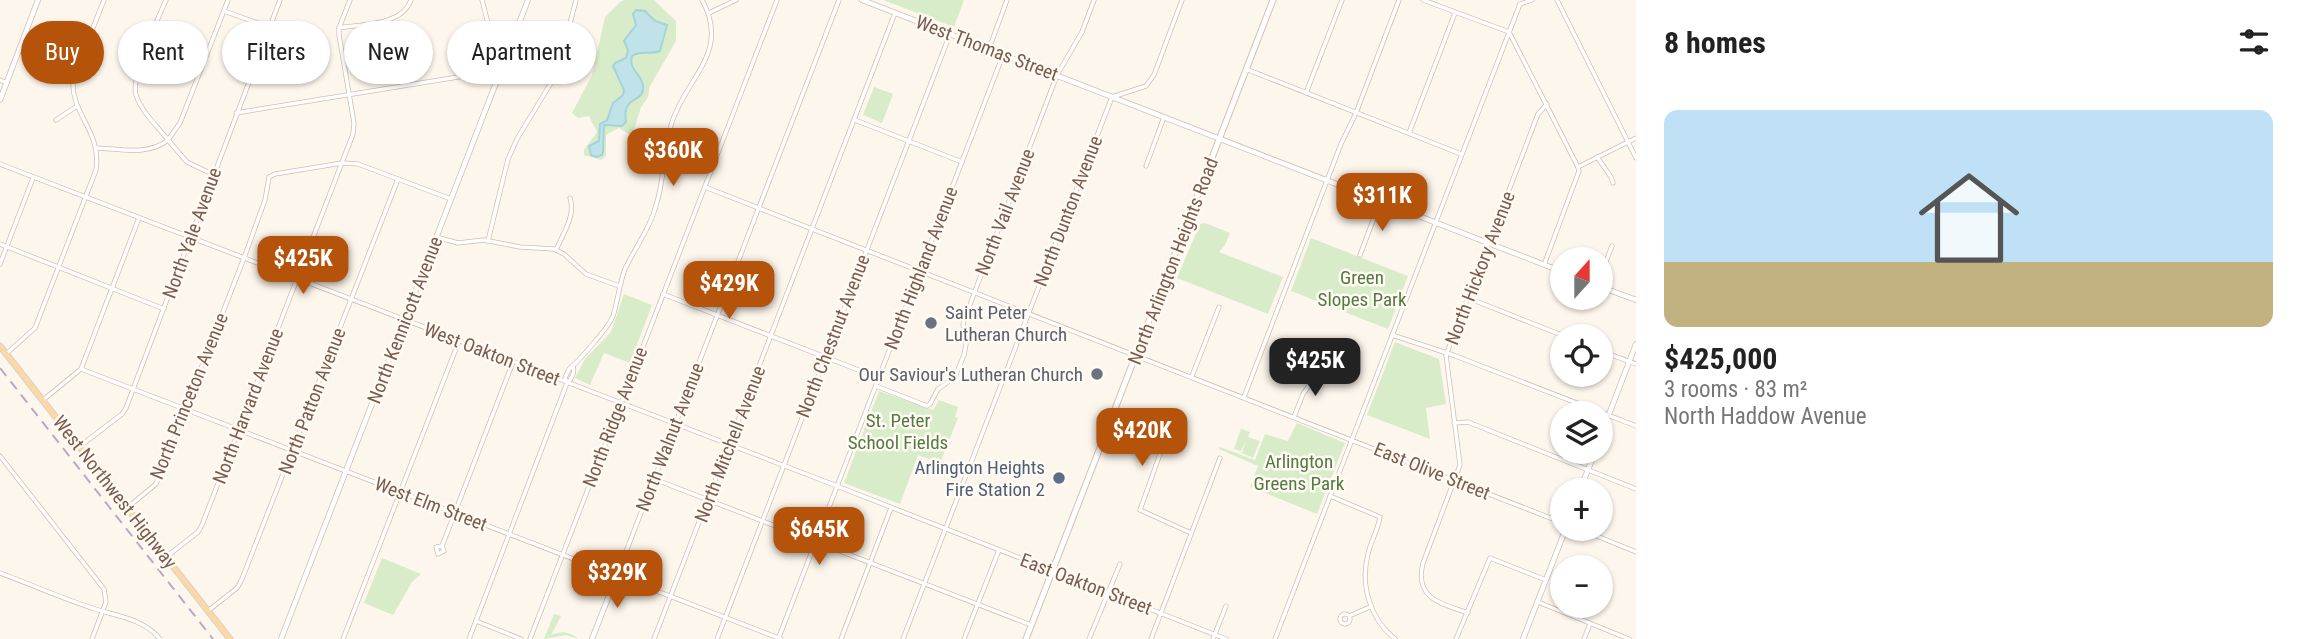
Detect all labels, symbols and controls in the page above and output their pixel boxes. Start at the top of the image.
street label: West Thomas Street [912,10,1062,86]
chip: Buy [21,21,104,84]
chip: Rent [118,21,208,84]
chip: Filters [222,21,330,84]
chip: New [344,21,433,84]
chip: Apartment [447,21,596,84]
icon: filters [2235,23,2273,61]
text: 8 homes [1664,25,1766,60]
pin: $360K [624,128,722,188]
street label: North Dunton Avenue [1029,132,1107,289]
text: $360K [643,137,703,164]
street label: North Vail Avenue [970,145,1040,279]
street label: North Arlington Heights Road [1123,154,1223,368]
icon: home [1906,155,2032,281]
street label: North Yale Avenue [158,164,226,302]
pin: $311K [1333,174,1431,233]
text: $311K [1352,182,1412,209]
street label: North Highland Avenue [879,183,963,353]
street label: North Hickory Avenue [1440,188,1520,348]
street label: North Kennicott Avenue [363,233,448,407]
pin: $425K [254,236,352,296]
text: $425K [273,245,333,272]
north arrow [1550,247,1614,310]
map controls [1550,247,1613,618]
street label: North Chestnut Avenue [791,251,875,421]
pin: $429K [680,262,778,321]
park label: Green Slopes Park [1318,266,1407,311]
text: $429K [699,270,759,297]
place label: Saint Peter Lutheran Church [945,301,1067,346]
street label: North Princeton Avenue [145,309,233,483]
marker: Saint Peter Lutheran Church [923,315,939,331]
street label: West Oakton Street [421,317,563,391]
street label: North Patton Avenue [273,324,351,478]
button: locate [1550,324,1613,387]
street label: North Harvard Avenue [208,325,288,487]
pin: $425K [1266,338,1364,398]
text: $425,000 [1664,341,1777,376]
street label: North Ridge Avenue [578,344,652,490]
text: $425K [1285,347,1345,374]
street label: North Walnut Avenue [631,359,709,515]
street label: North Mitchell Avenue [690,362,770,525]
place label: Our Saviour's Lutheran Church [858,363,1083,386]
marker: Our Saviour's Lutheran Church [1089,366,1105,382]
text: 3 rooms · 83 m² [1664,376,1807,403]
button: layers [1550,401,1613,464]
text: North Haddow Avenue [1664,403,1867,430]
pin: $420K [1093,408,1191,468]
park label: St. Peter School Fields [848,409,948,454]
street label: West Northwest Highway [48,411,182,573]
text: $420K [1112,417,1172,444]
street label: East Olive Street [1371,437,1493,505]
park label: Arlington Greens Park [1254,450,1345,495]
place label: Arlington Heights Fire Station 2 [915,456,1045,501]
marker: Arlington Heights Fire Station 2 [1051,470,1067,486]
street label: West Elm Street [371,472,491,536]
button: + [1550,478,1613,541]
pin: $645K [770,508,868,567]
text: $645K [789,516,849,543]
street label: East Oakton Street [1017,548,1155,620]
pin: $329K [568,550,666,610]
button: − [1550,555,1613,618]
text: $329K [587,559,647,586]

